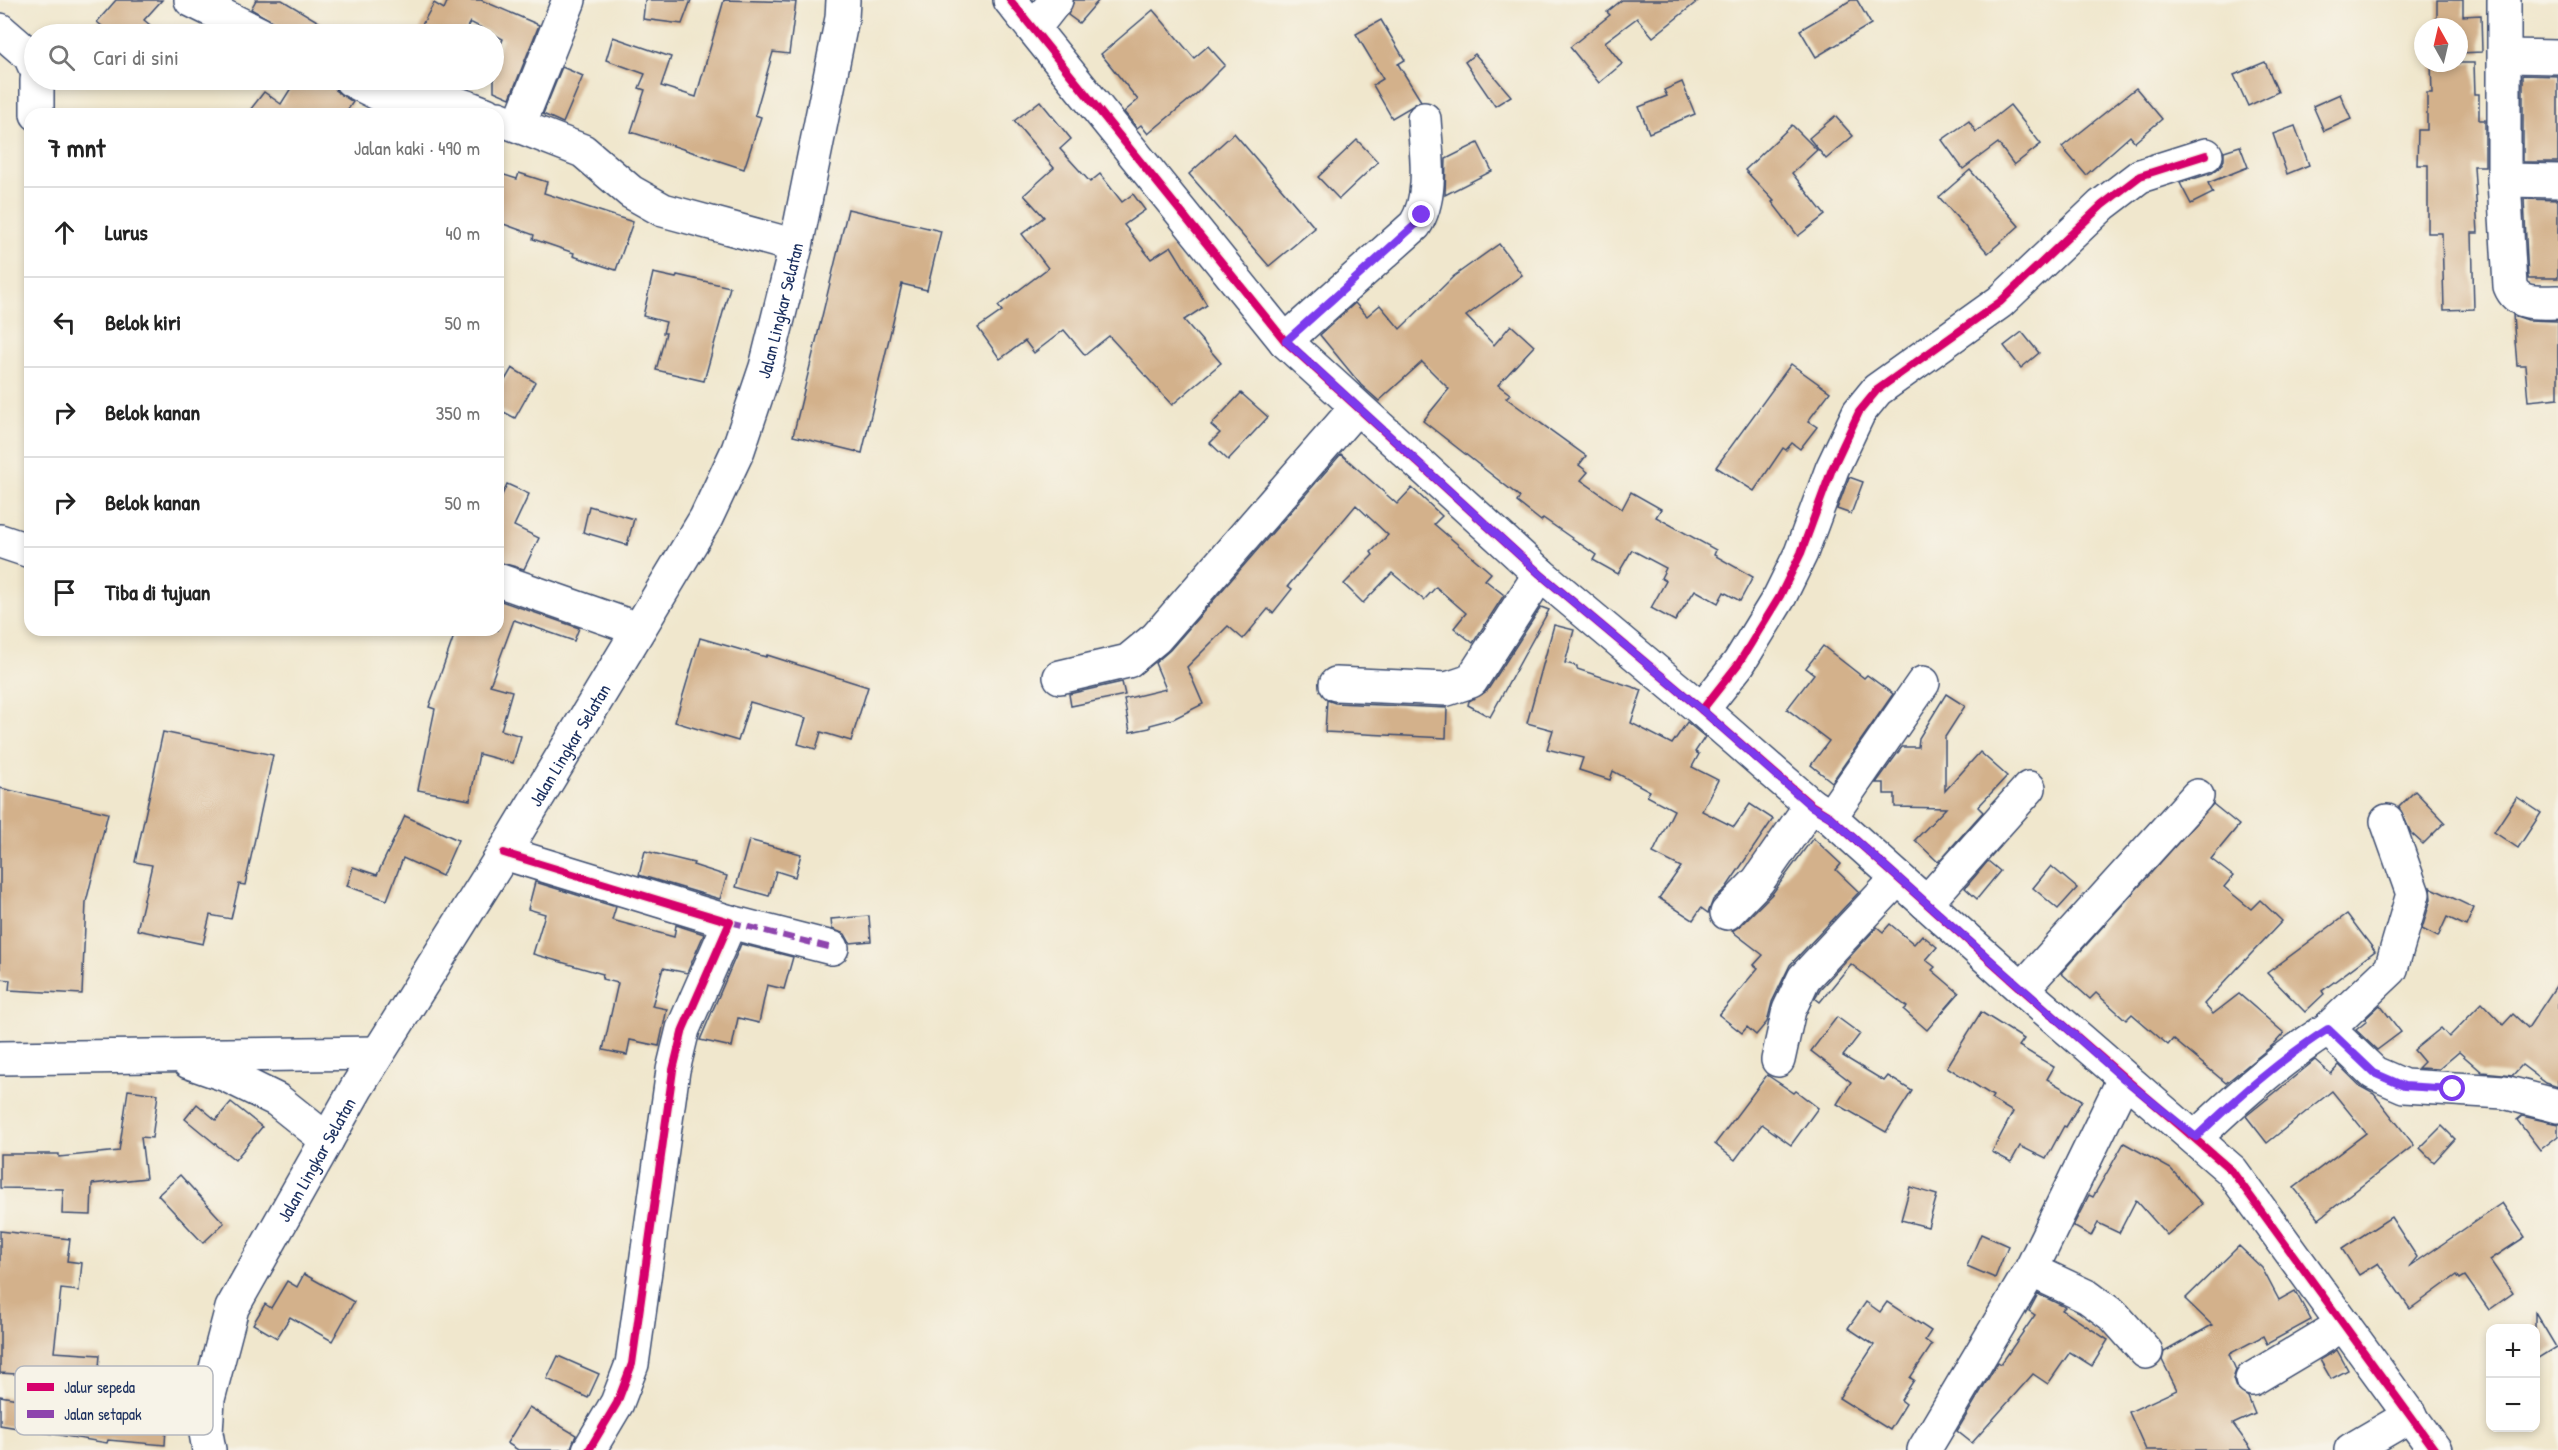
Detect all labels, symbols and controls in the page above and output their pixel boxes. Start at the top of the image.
north arrow [2414,18,2468,72]
search box [24,24,504,90]
icon: search [45,41,78,74]
text: Cari di sini [93,42,179,72]
text: 7 mnt [48,130,105,165]
text: Jalan kaki · 490 m [354,134,480,161]
route end [1408,201,1434,227]
icon: ahead [48,216,81,249]
text: Lurus [105,217,148,247]
text: 40 m [445,219,480,246]
street label: Jalan Lingkar Selatan [751,240,809,382]
icon: left [48,306,81,339]
text: Belok kiri [105,307,181,337]
text: 50 m [444,309,480,336]
icon: right [48,396,81,429]
text: Belok kanan [105,397,200,427]
text: 350 m [435,399,480,426]
icon: right [48,486,81,519]
text: Belok kanan [105,487,200,517]
text: 50 m [444,489,480,516]
icon: arrive [48,576,81,609]
text: Tiba di tujuan [105,577,210,607]
street label: Jalan Lingkar Selatan [523,679,616,811]
route start [2439,1075,2465,1101]
street label: Jalan Lingkar Selatan [271,1093,361,1226]
map controls [2486,1324,2540,1432]
button: + [2486,1324,2540,1378]
legend [15,1366,213,1435]
text: Jalur sepeda [64,1376,135,1398]
button: − [2486,1378,2540,1432]
text: Jalan setapak [64,1403,142,1425]

